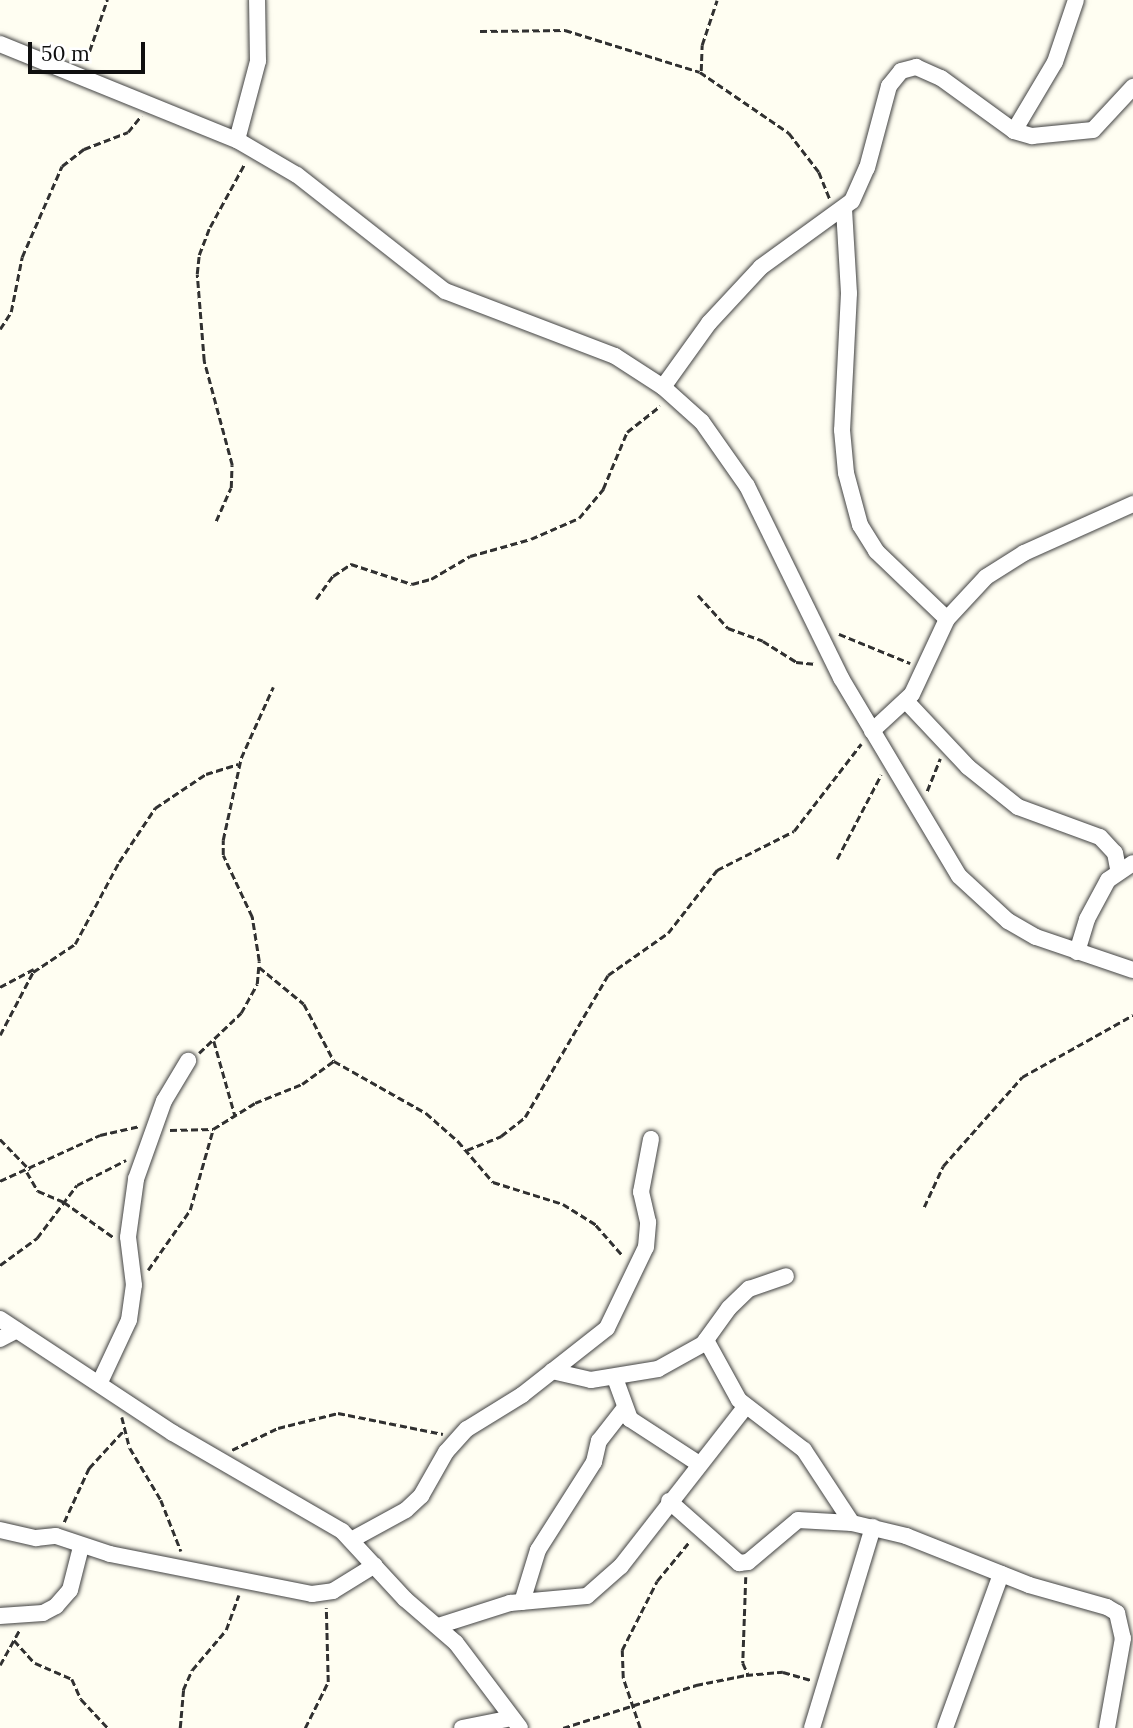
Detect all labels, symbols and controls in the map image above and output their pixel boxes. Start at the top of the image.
scale bar [32,28,149,72]
text: 50 m [41,40,90,67]

